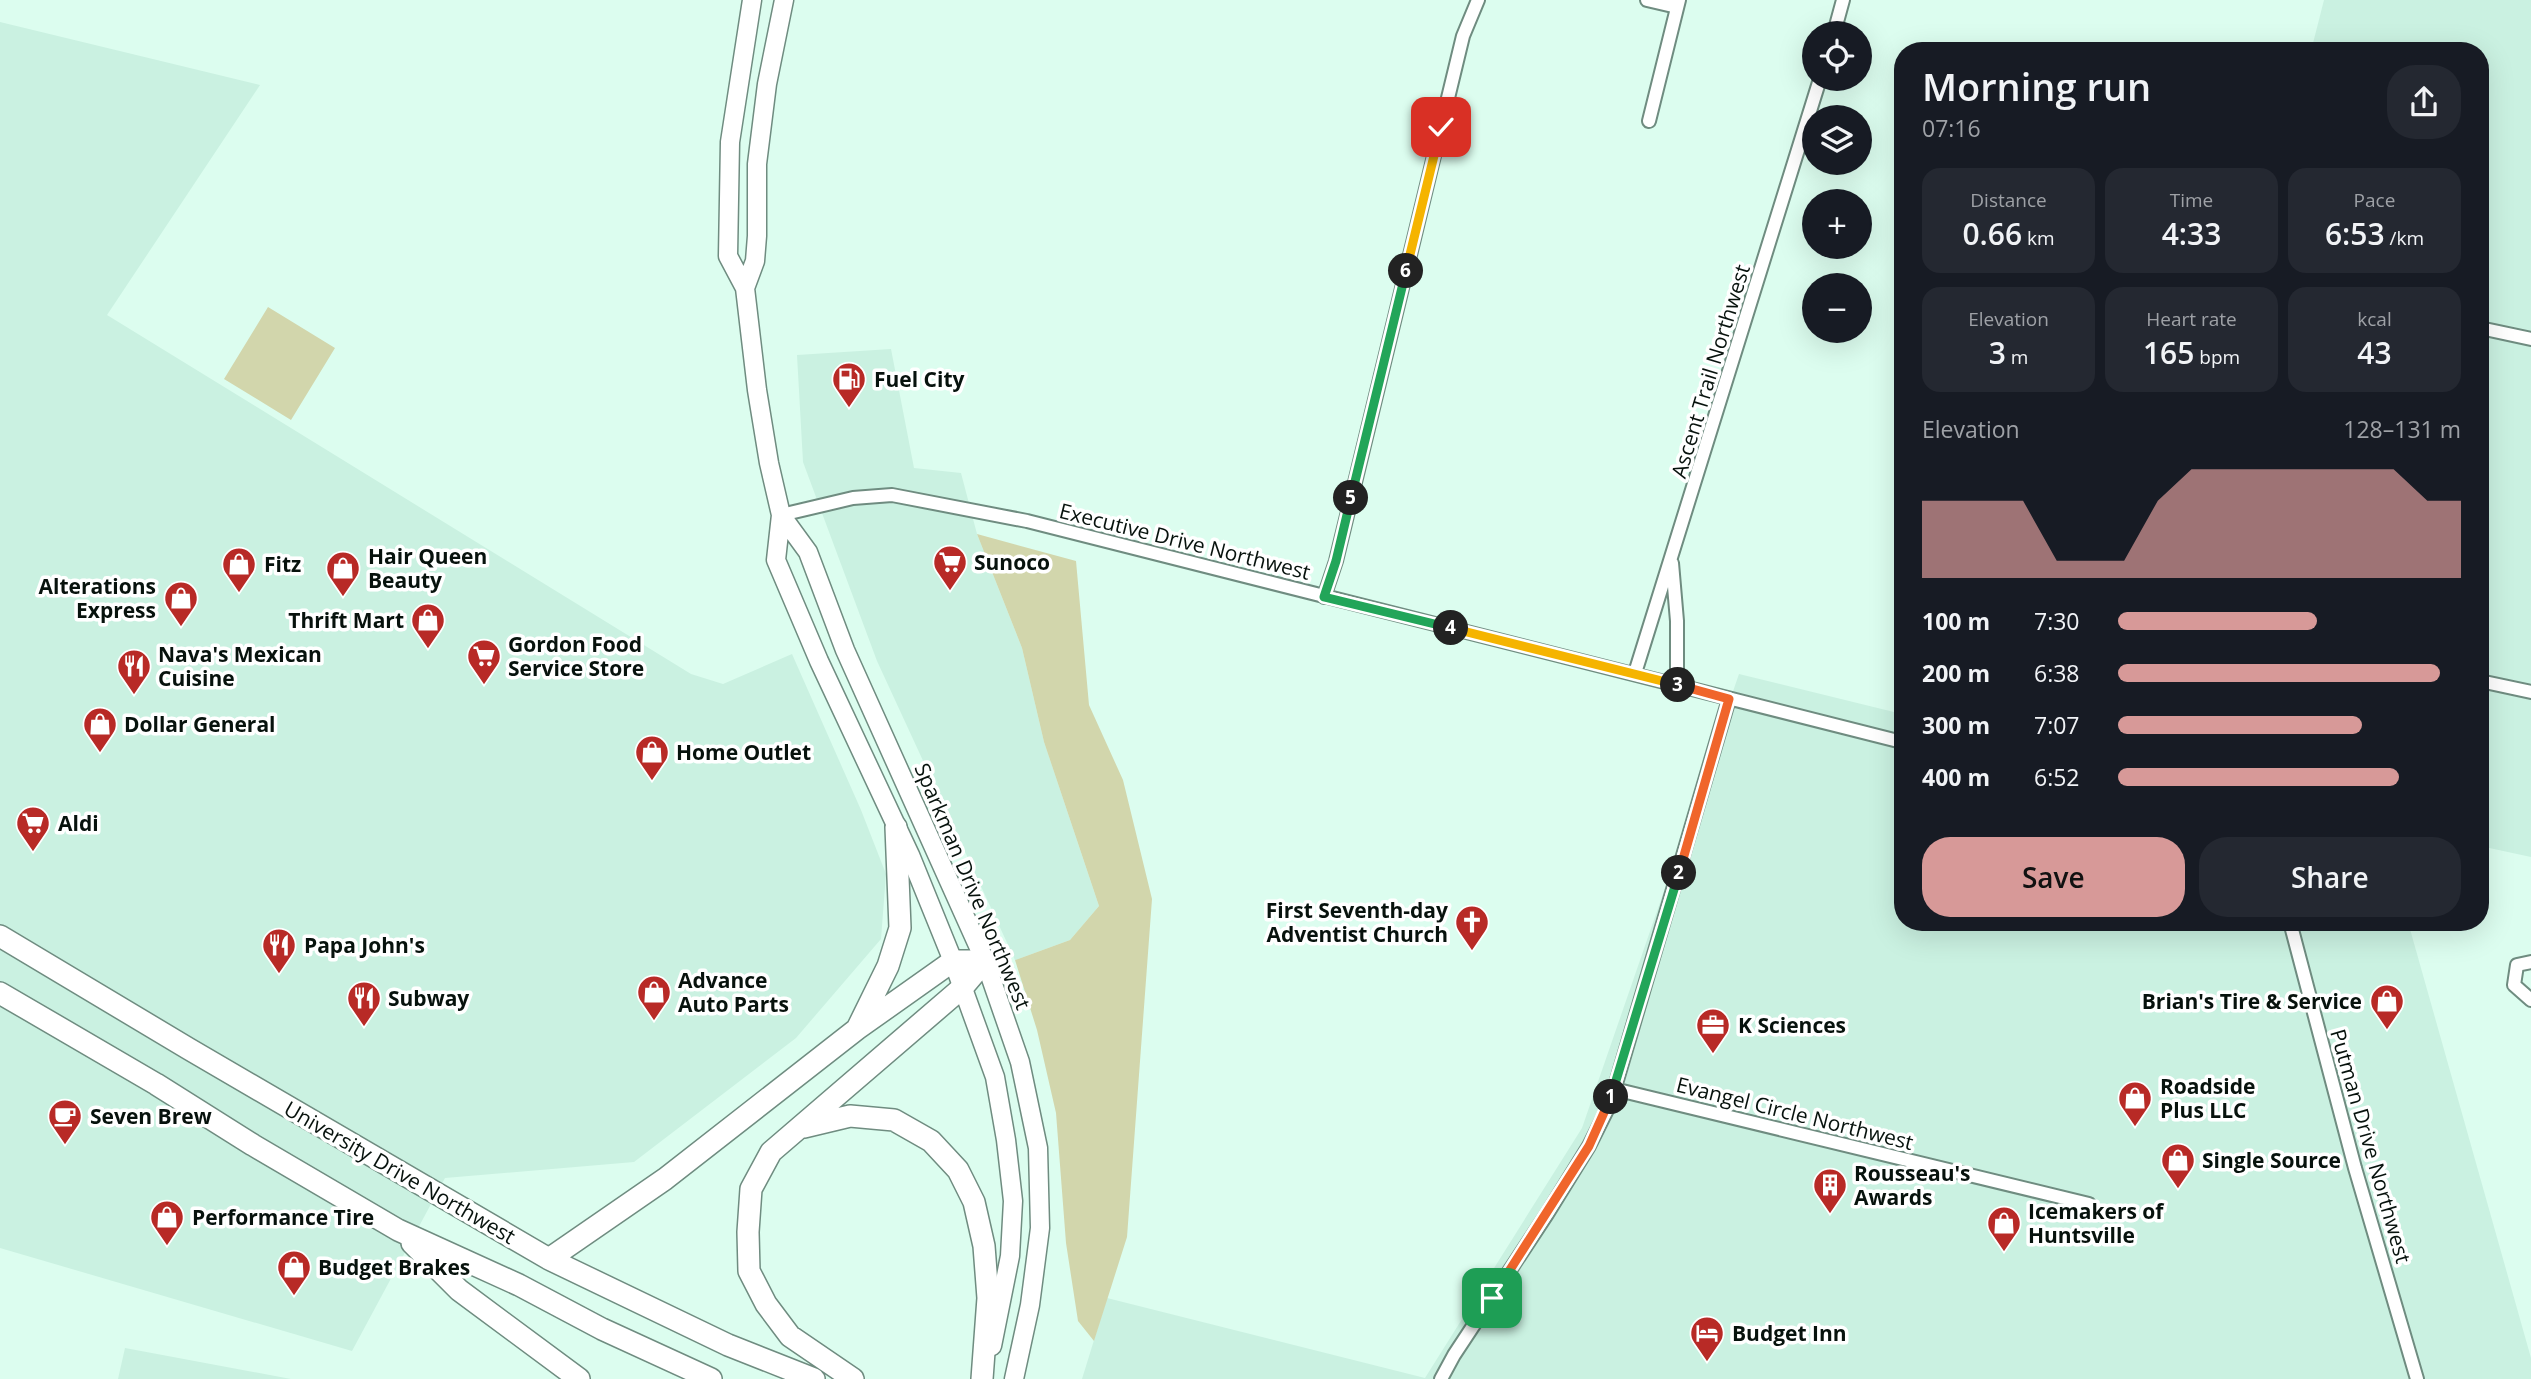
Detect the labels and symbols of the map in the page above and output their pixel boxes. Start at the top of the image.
pin [1411,97,1471,157]
pin: 6 [1388,254,1424,288]
street label: Ascent Trail Northwest [1664,261,1756,481]
fuel station icon: Fuel City [830,360,868,409]
place label: Fuel City [874,365,965,393]
pin: 5 [1334,480,1368,516]
street label: Executive Drive Northwest [1057,496,1313,586]
place label: Hair Queen Beauty [368,542,487,594]
supermarket icon: Sunoco [931,543,969,592]
shop icon: Fitz [220,545,258,594]
place label: Sunoco [974,548,1050,576]
shop icon: Hair Queen Beauty [324,549,362,598]
place label: Fitz [264,550,301,578]
place label: Alterations Express [39,572,156,624]
shop icon: Alterations Express [162,579,200,628]
shop icon: Thrift Mart [409,601,447,650]
place label: Thrift Mart [288,606,404,634]
pin: 4 [1434,610,1468,646]
place label: Gordon Food Service Store [508,630,644,682]
supermarket icon: Gordon Food Service Store [465,637,503,686]
place label: Nava's Mexican Cuisine [158,640,322,692]
restaurant icon: Nava's Mexican Cuisine [115,647,153,696]
pin: 3 [1660,668,1696,702]
shop icon: Dollar General [81,705,119,754]
place label: Dollar General [124,710,276,738]
shop icon: Home Outlet [633,733,671,782]
place label: Home Outlet [676,738,811,766]
street label: Sparkman Drive Northwest [908,759,1038,1013]
supermarket icon: Aldi [14,804,52,853]
place label: Aldi [58,809,99,837]
pin: 2 [1662,856,1696,890]
place label: First Seventh-day Adventist Church [1266,896,1448,948]
church icon: First Seventh-day Adventist Church [1453,903,1491,952]
restaurant icon: Papa John's [260,926,298,975]
place label: Papa John's [304,931,425,959]
place label: Advance Auto Parts [678,966,789,1018]
shop icon: Advance Auto Parts [635,973,673,1022]
restaurant icon: Subway [345,979,383,1028]
shop icon: Brian's Tire & Service [2368,982,2406,1031]
place label: Subway [388,984,469,1012]
place label: Brian's Tire & Service [2142,987,2362,1015]
office icon: K Sciences [1694,1006,1732,1055]
place label: K Sciences [1738,1011,1846,1039]
street label: Putman Drive Northwest [2324,1026,2418,1266]
street label: Evangel Circle Northwest [1674,1070,1916,1156]
place label: Roadside Plus LLC [2160,1072,2255,1124]
shop icon: Roadside Plus LLC [2116,1079,2154,1128]
pin: 1 [1594,1080,1628,1114]
street label: University Drive Northwest [279,1094,521,1250]
cafe icon: Seven Brew [46,1097,84,1146]
place label: Seven Brew [90,1102,212,1130]
shop icon: Single Source [2159,1141,2197,1190]
place label: Single Source [2202,1146,2341,1174]
place label: Rousseau's Awards [1854,1159,1970,1211]
building icon: Rousseau's Awards [1811,1166,1849,1215]
place label: Icemakers of Huntsville [2028,1197,2165,1249]
shop icon: Performance Tire [148,1198,186,1247]
place label: Performance Tire [192,1203,374,1231]
shop icon: Icemakers of Huntsville [1985,1204,2023,1253]
shop icon: Budget Brakes [275,1248,313,1297]
place label: Budget Brakes [318,1253,470,1281]
pin [1462,1268,1522,1328]
hotel icon: Budget Inn [1688,1314,1726,1363]
place label: Budget Inn [1732,1319,1847,1347]

